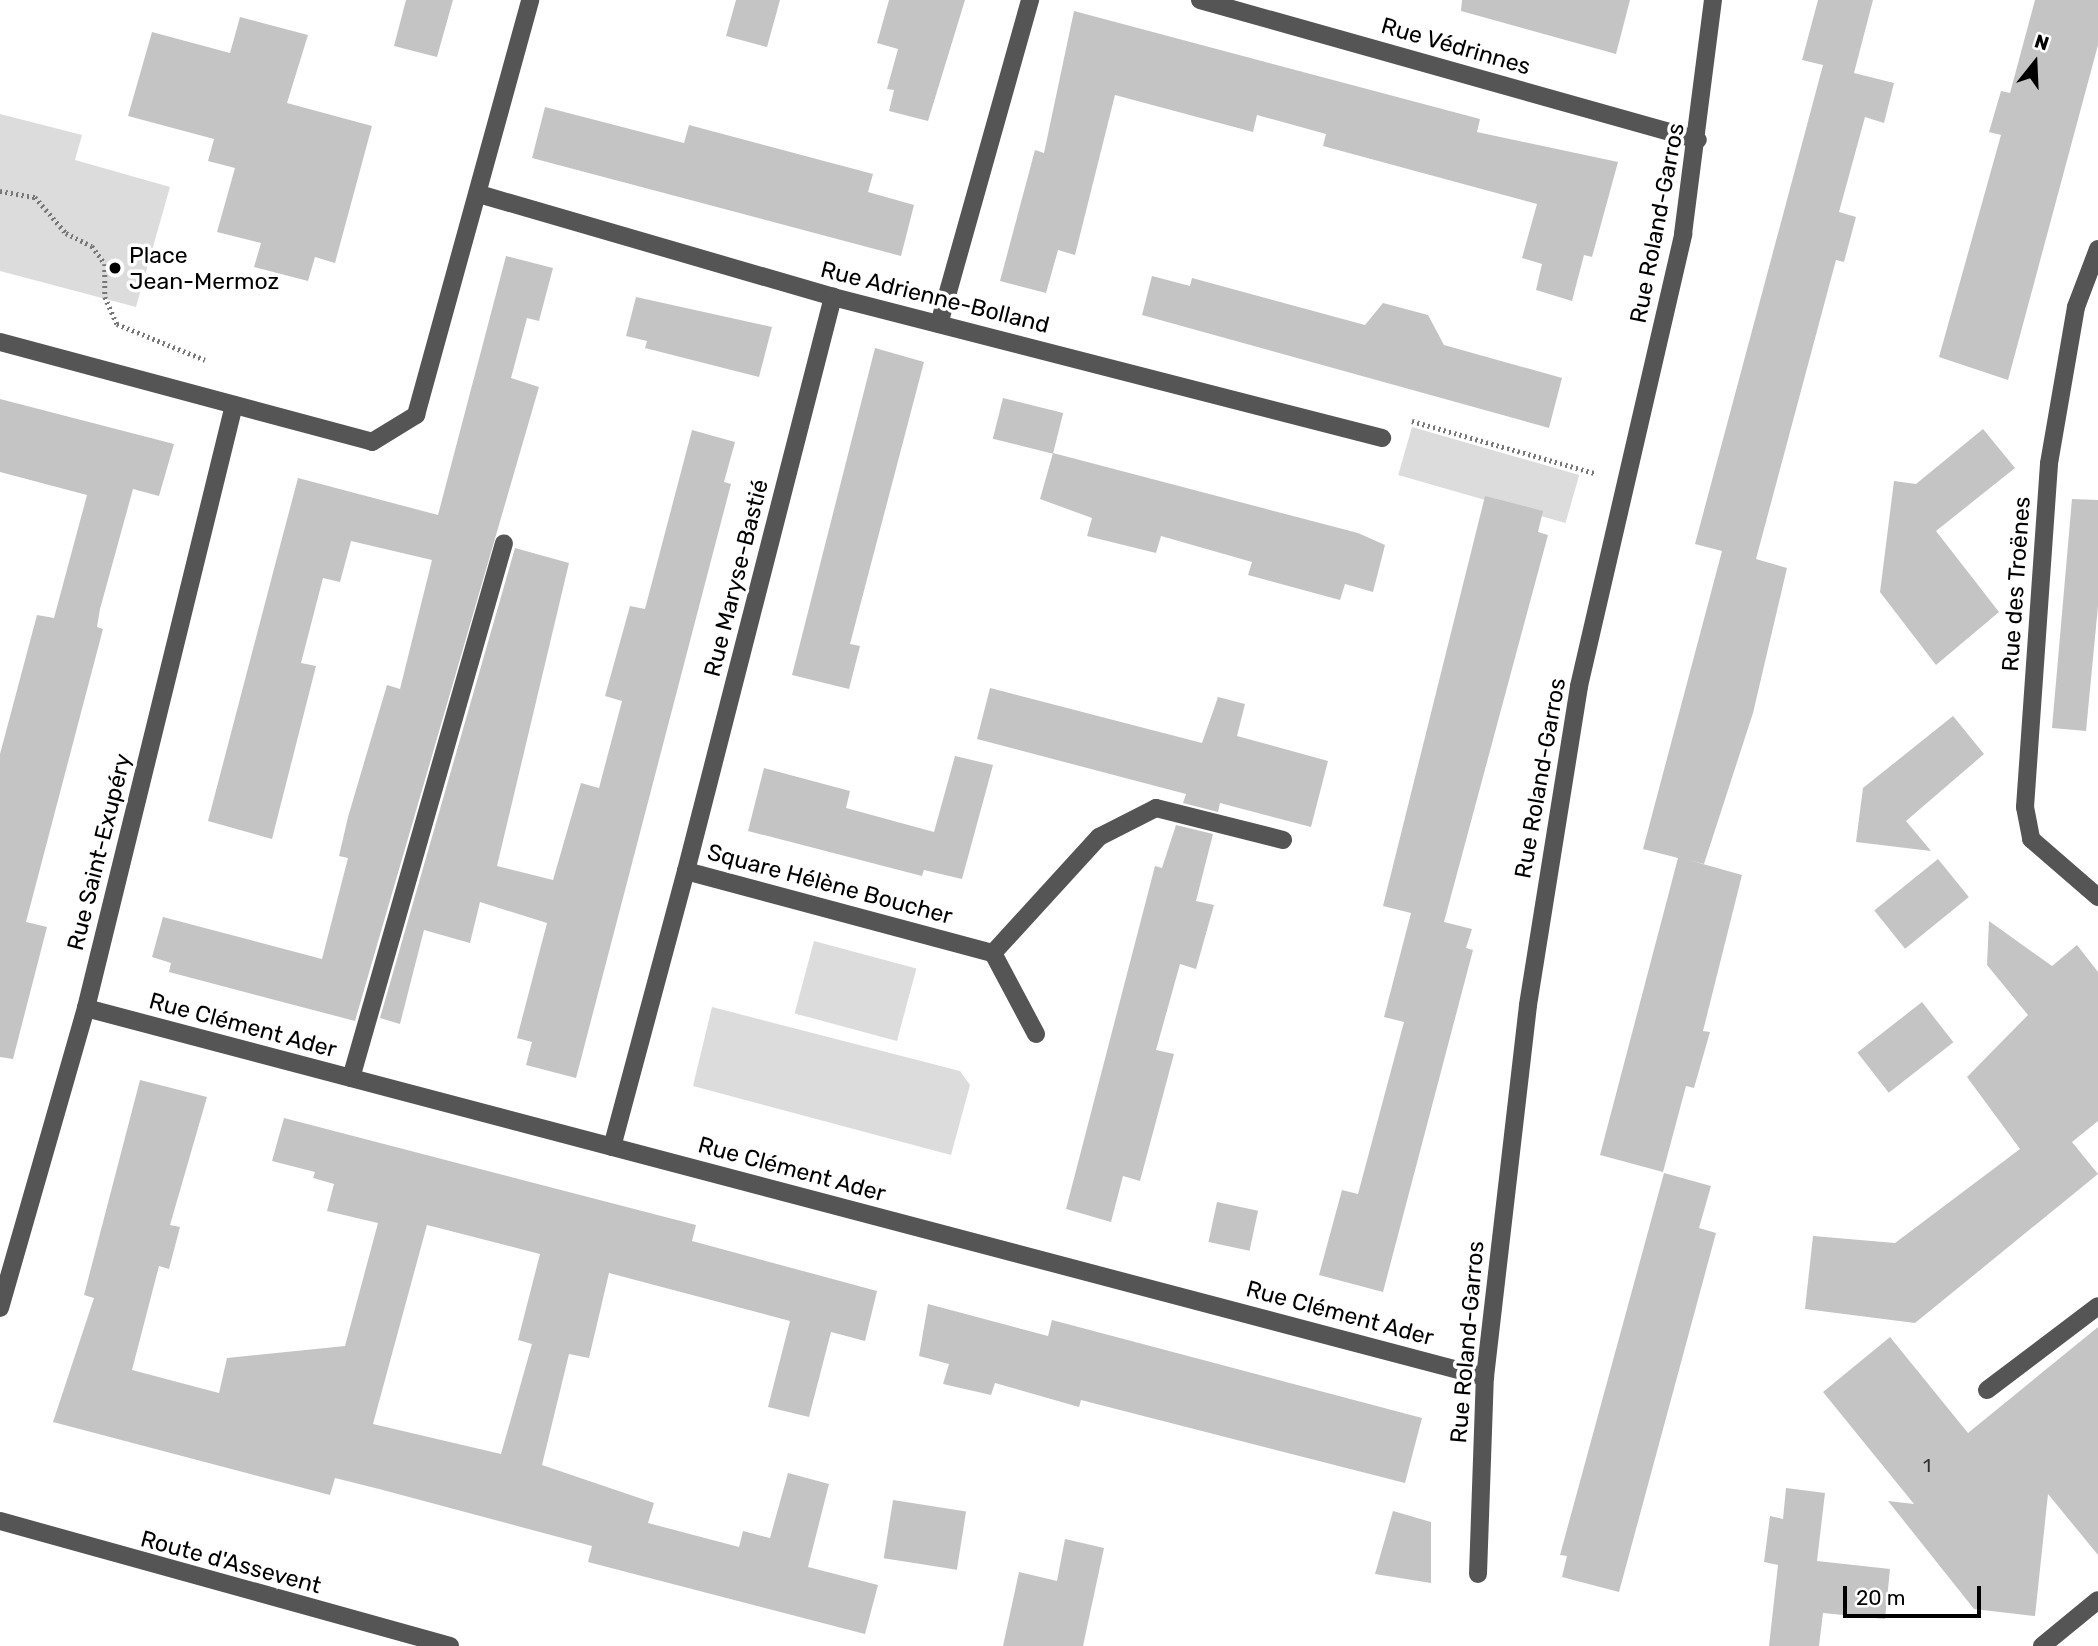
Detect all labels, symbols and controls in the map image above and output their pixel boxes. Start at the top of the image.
street label: Rue Védrinnes [1378,11,1534,81]
north arrow [2000,28,2070,98]
text: N [2032,30,2052,56]
street label: Rue Roland-Garros [1624,121,1690,325]
place label: Place Jean-Mermoz [129,241,279,295]
street label: Rue Adrienne-Bolland [817,255,1053,339]
marker: Place Jean-Mermoz [107,260,123,276]
street label: Rue Maryse-Bastié [698,477,774,679]
street label: Rue des Troënes [1996,495,2036,673]
street label: Rue Roland-Garros [1509,676,1571,880]
street label: Rue Saint-Exupéry [61,751,137,953]
street label: Square Hélène Boucher [704,838,956,930]
street label: Rue Clément Ader [146,987,340,1063]
street label: Rue Clément Ader [695,1131,889,1207]
street label: Rue Roland-Garros [1444,1240,1490,1444]
street label: Rue Clément Ader [1243,1275,1437,1351]
house number: 1 [1923,1455,1931,1477]
street label: Route d'Assevent [138,1525,324,1599]
scale bar [1846,1572,1984,1616]
text: 20 m [1856,1585,1905,1610]

